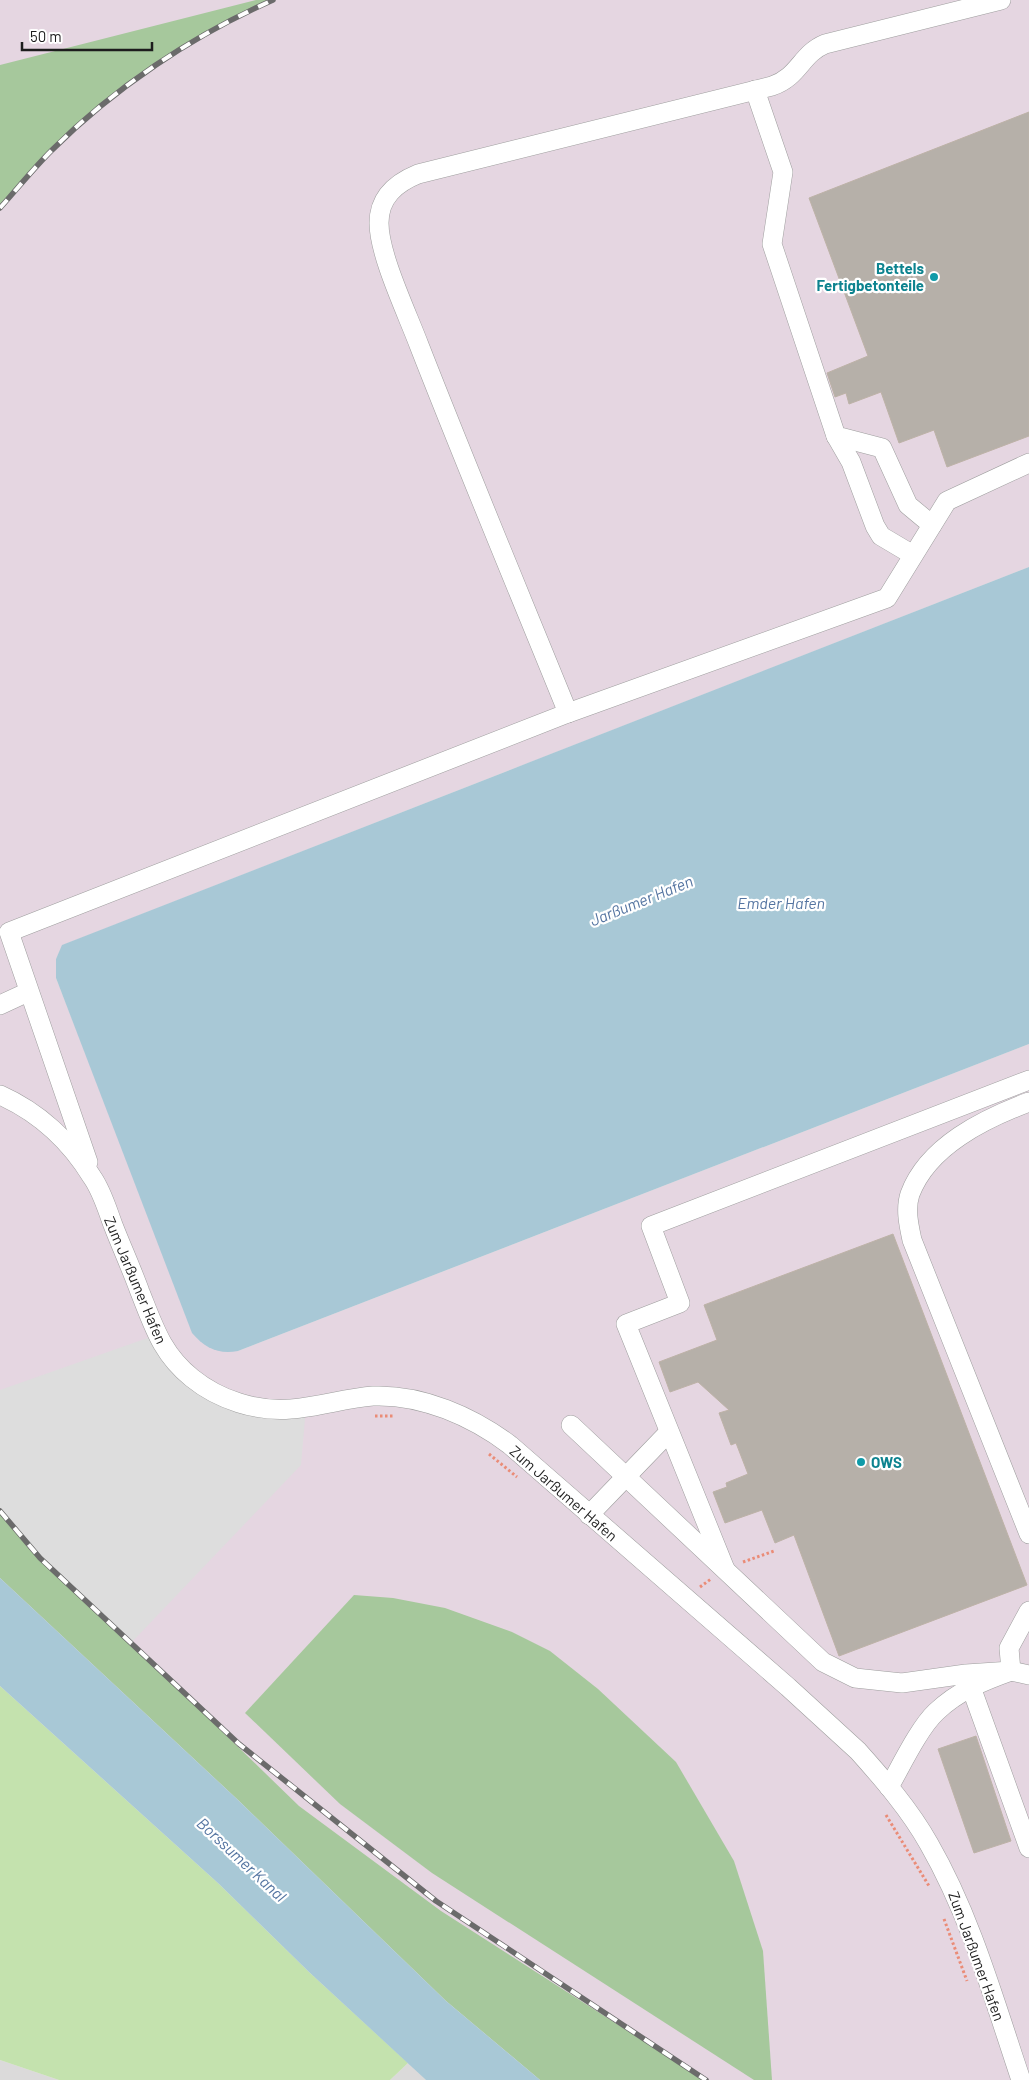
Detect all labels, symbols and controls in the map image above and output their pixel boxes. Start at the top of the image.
scale bar [22,20,152,52]
text: 50 m [30,27,62,45]
place label: Bettels Fertigbetonteile [817,259,924,294]
marker: Bettels Fertigbetonteile [928,271,940,283]
water label: Jarßumer Hafen [587,871,695,929]
water label: Emder Hafen [737,893,825,912]
street label: Zum Jarßumer Hafen [101,1214,171,1346]
street label: Zum Jarßumer Hafen [507,1441,621,1545]
place label: OWS [871,1453,902,1471]
marker: OWS [855,1456,867,1468]
water label: Borssumer Kanal [194,1813,291,1905]
street label: Zum Jarßumer Hafen [945,1889,1009,2023]

